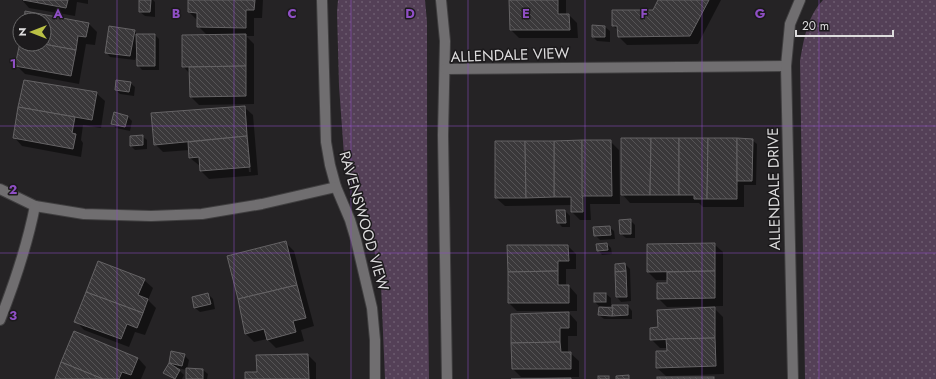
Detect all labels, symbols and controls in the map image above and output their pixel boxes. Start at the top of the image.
text: A [52,4,63,23]
text: B [172,4,181,23]
text: C [287,4,297,23]
text: D [405,4,415,23]
text: E [522,4,530,23]
text: F [640,4,648,23]
text: G [755,4,766,23]
north arrow [12,12,52,52]
scale bar [796,12,893,38]
text: 20 m [802,17,829,35]
text: N [14,28,30,36]
street label: ALLENDALE VIEW [450,42,570,68]
text: 1 [10,54,16,73]
street label: ALLENDALE DRIVE [762,127,786,251]
street label: RAVENSWOOD VIEW [334,149,395,294]
text: 2 [9,180,17,199]
text: 3 [9,306,17,325]

